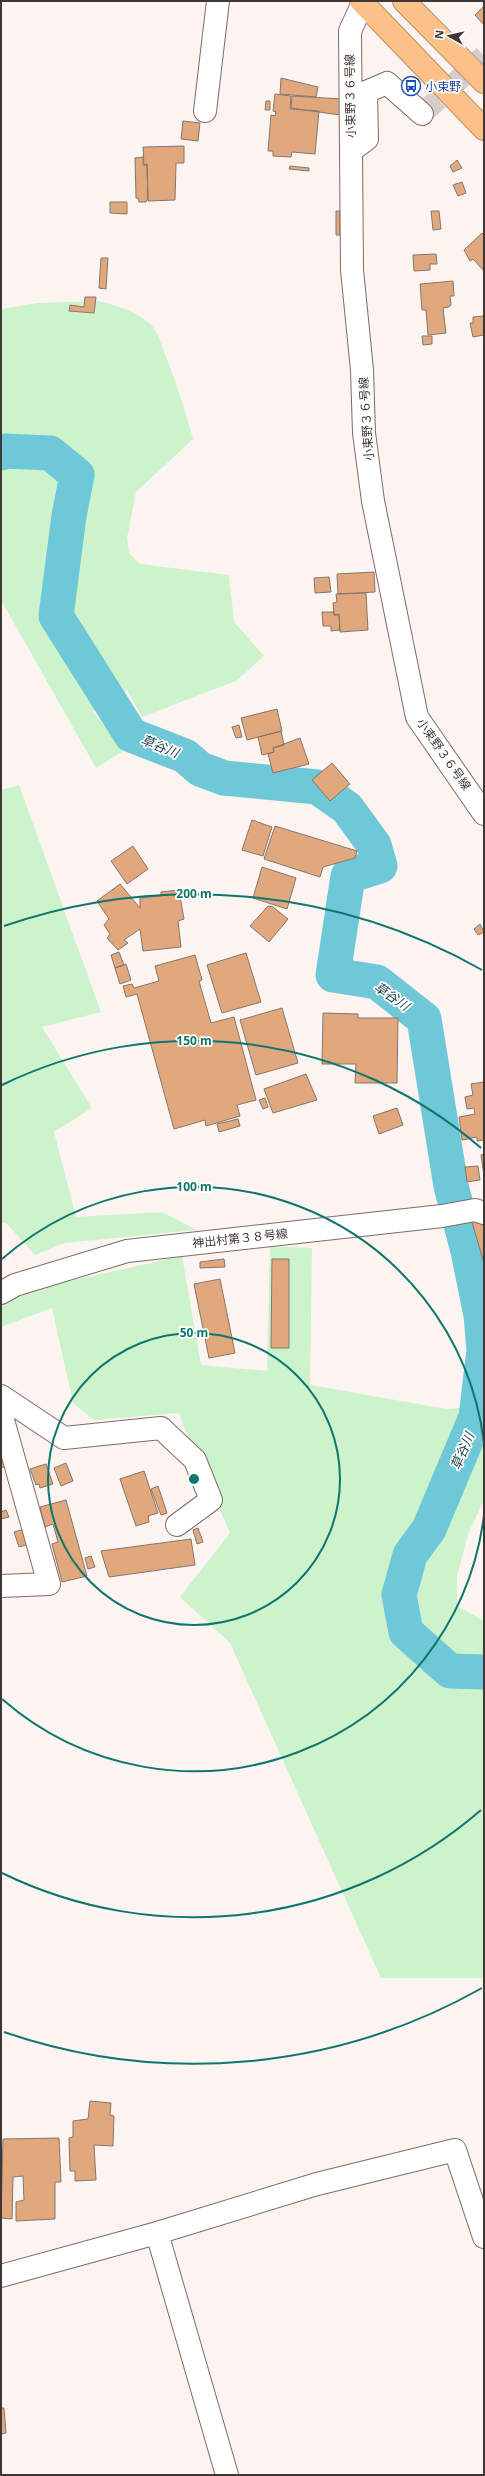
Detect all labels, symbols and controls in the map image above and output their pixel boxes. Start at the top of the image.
north arrow [429,16,469,56]
text: N [431,29,447,40]
street label: 小束野３６号線 [341,54,359,138]
bus stop icon: 小束野 [400,75,422,97]
place label: 小束野 [425,78,461,95]
street label: 小束野３６号線 [355,377,377,461]
street label: 小束野３６号線 [413,715,475,793]
water label: 草谷川 [139,730,183,762]
text: 200 m [176,885,212,902]
water label: 草谷川 [371,977,415,1016]
text: 150 m [176,1032,212,1049]
text: 100 m [176,1178,212,1195]
street label: 神出村第３８号線 [191,1225,289,1251]
text: 50 m [180,1324,208,1341]
water label: 草谷川 [446,1428,479,1472]
centre of rings [187,1472,201,1486]

